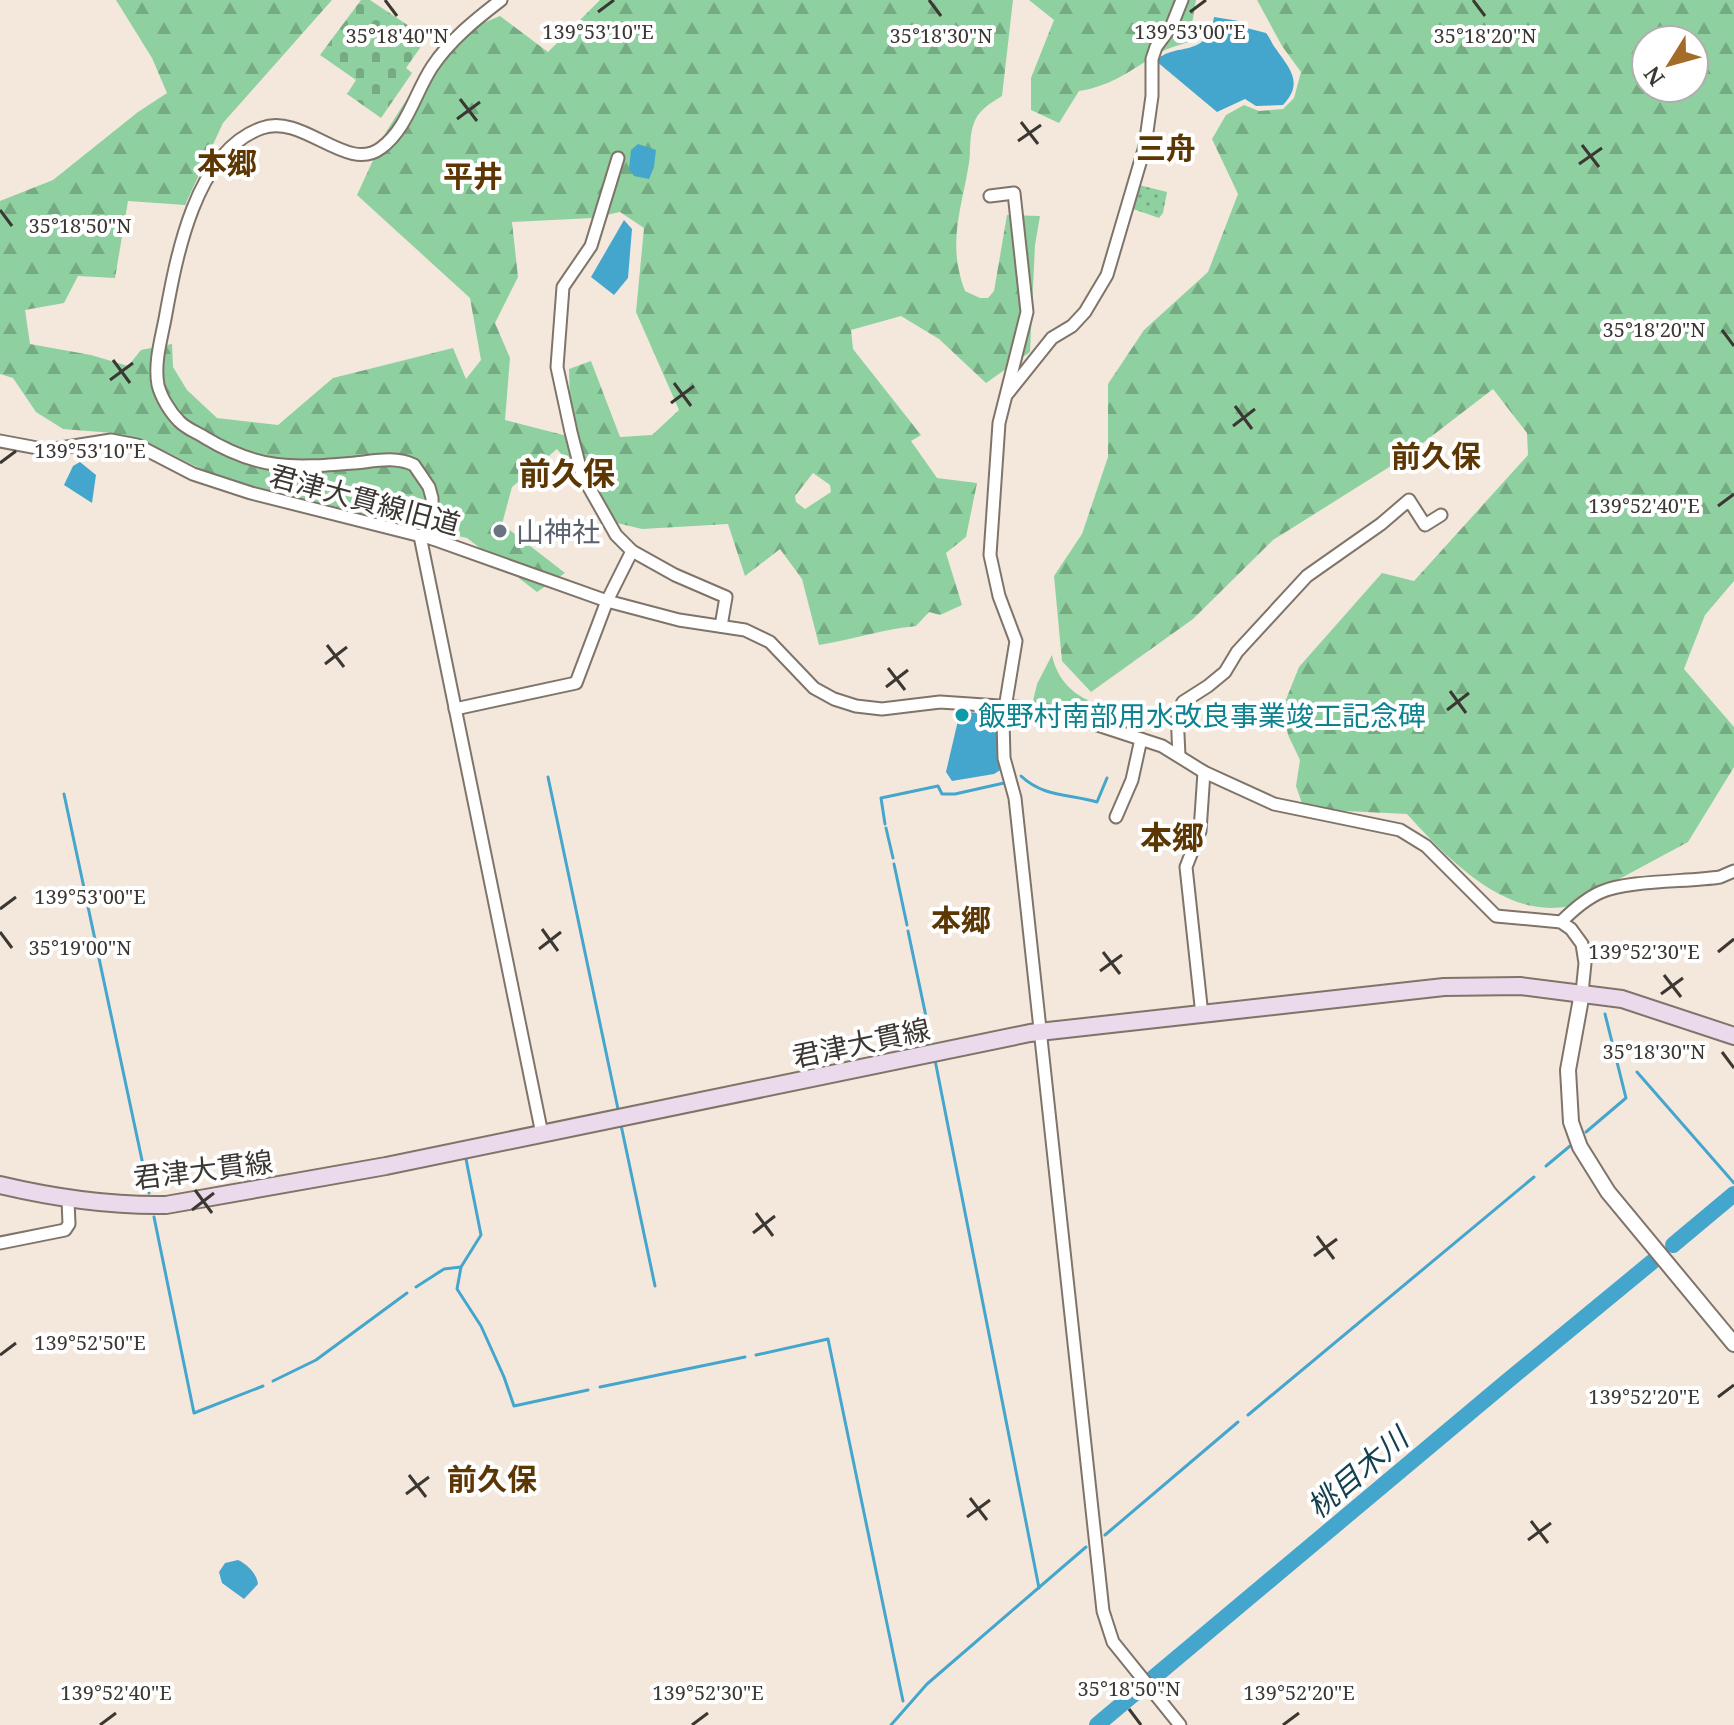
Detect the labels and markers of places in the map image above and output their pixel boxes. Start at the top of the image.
place label: 山神社 [516,512,600,550]
marker: 山神社 [491,522,509,540]
place label: 飯野村南部用水改良事業竣工記念碑 [978,696,1426,734]
marker: 飯野村南部用水改良事業竣工記念碑 [953,706,971,724]

